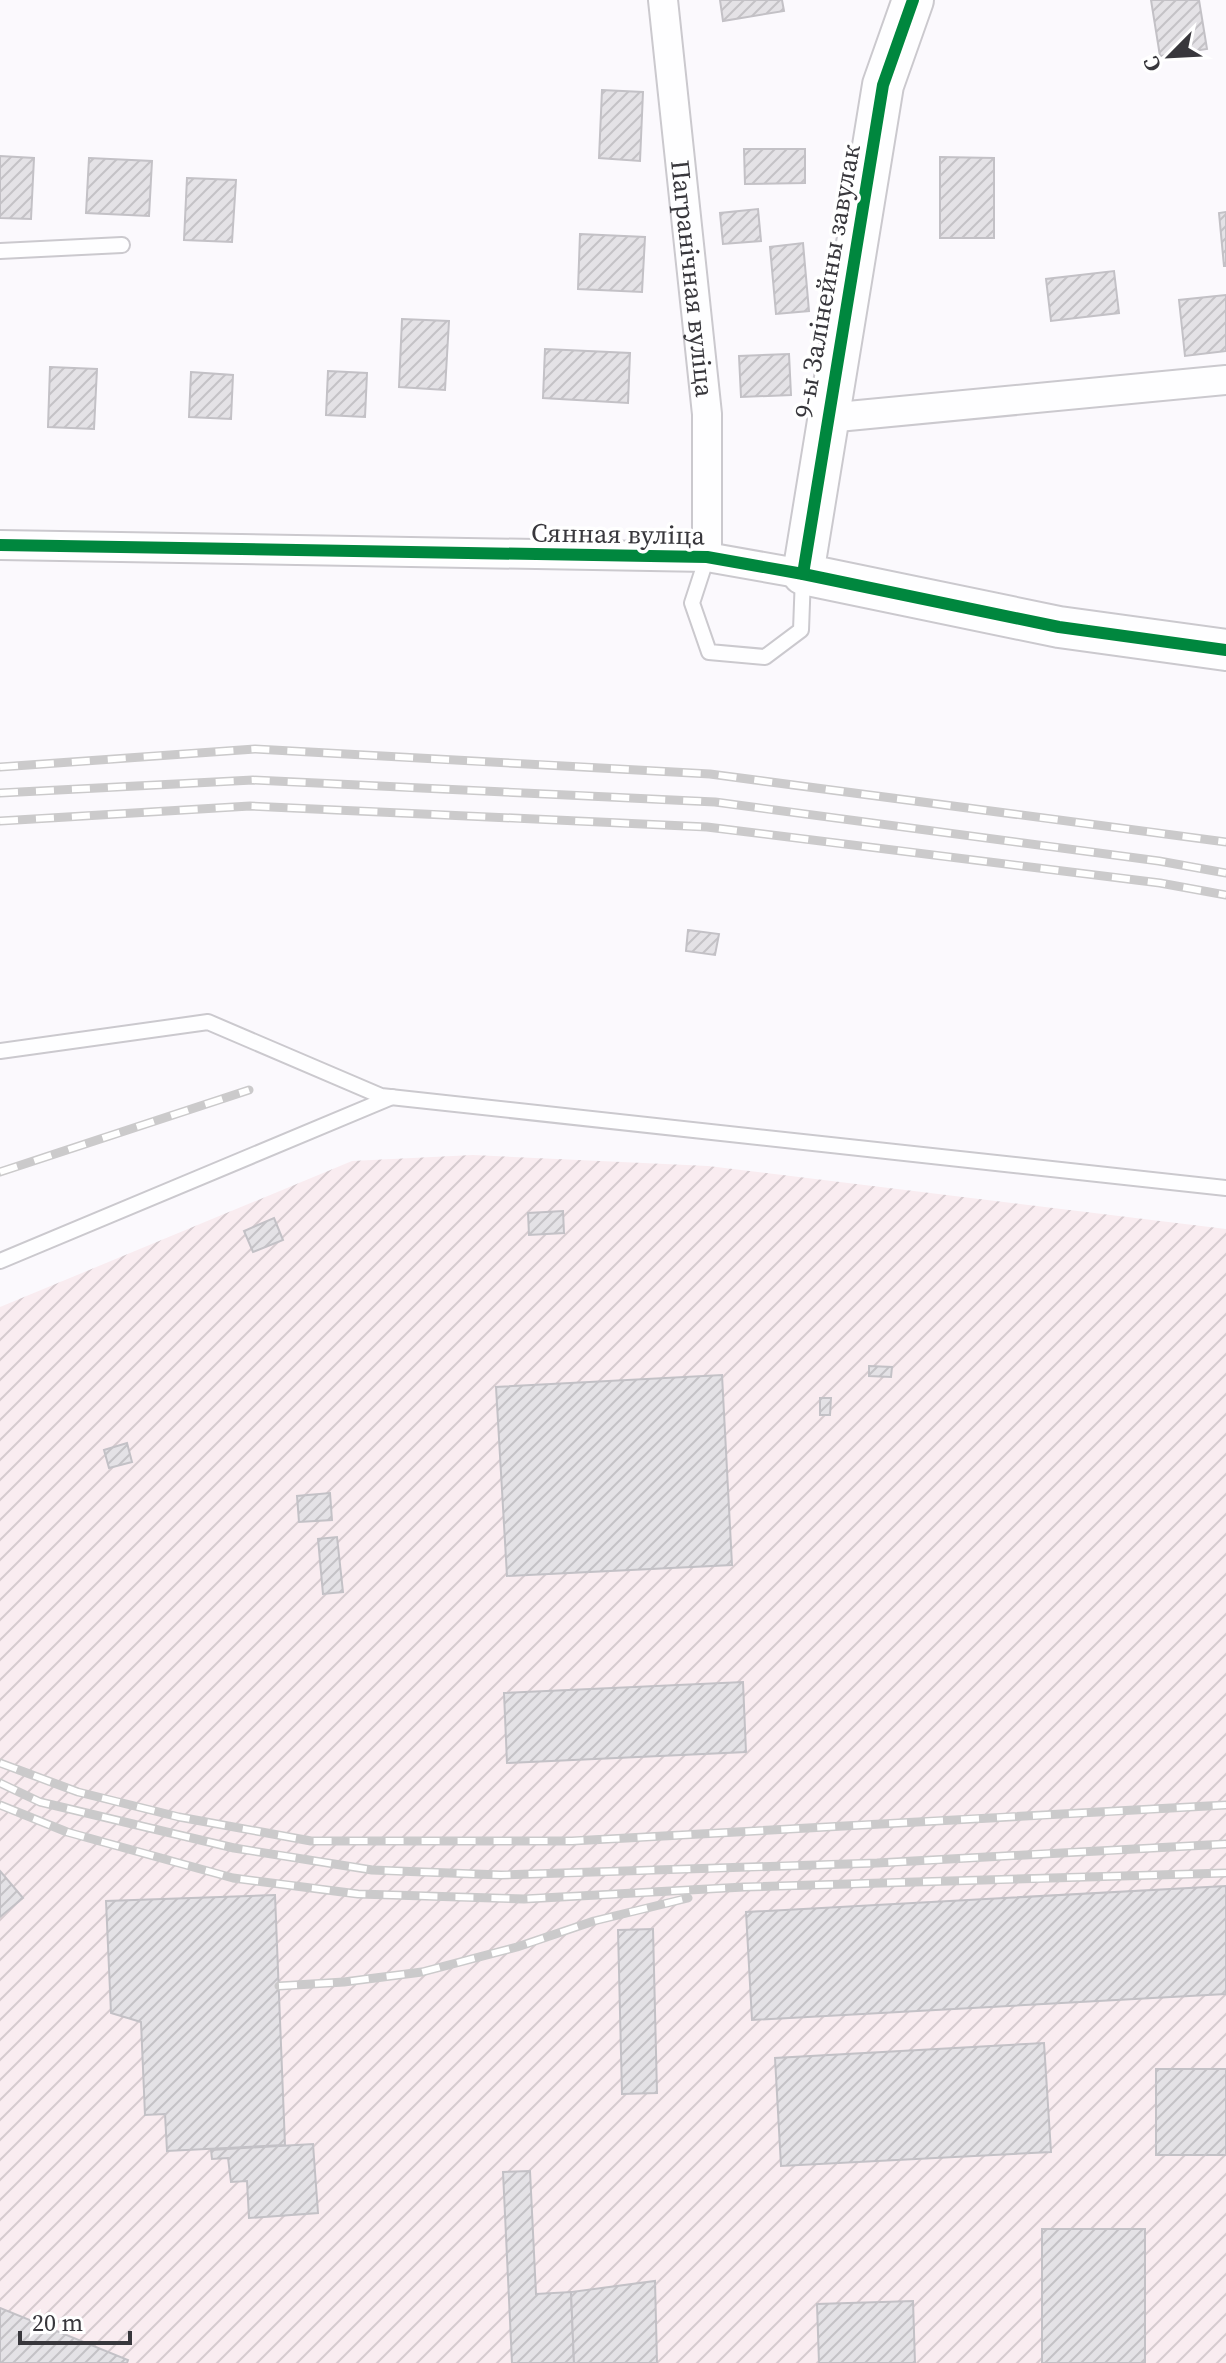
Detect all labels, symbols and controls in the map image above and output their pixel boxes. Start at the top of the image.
north arrow [1130,16,1210,96]
text: С [1135,51,1168,76]
street label: 9-ы Залінейны завулак [785,141,869,421]
street label: Пагранічная вуліца [662,158,723,400]
street label: Сянная вуліца [531,514,706,554]
scale bar [20,2295,130,2345]
text: 20 m [32,2306,83,2339]

